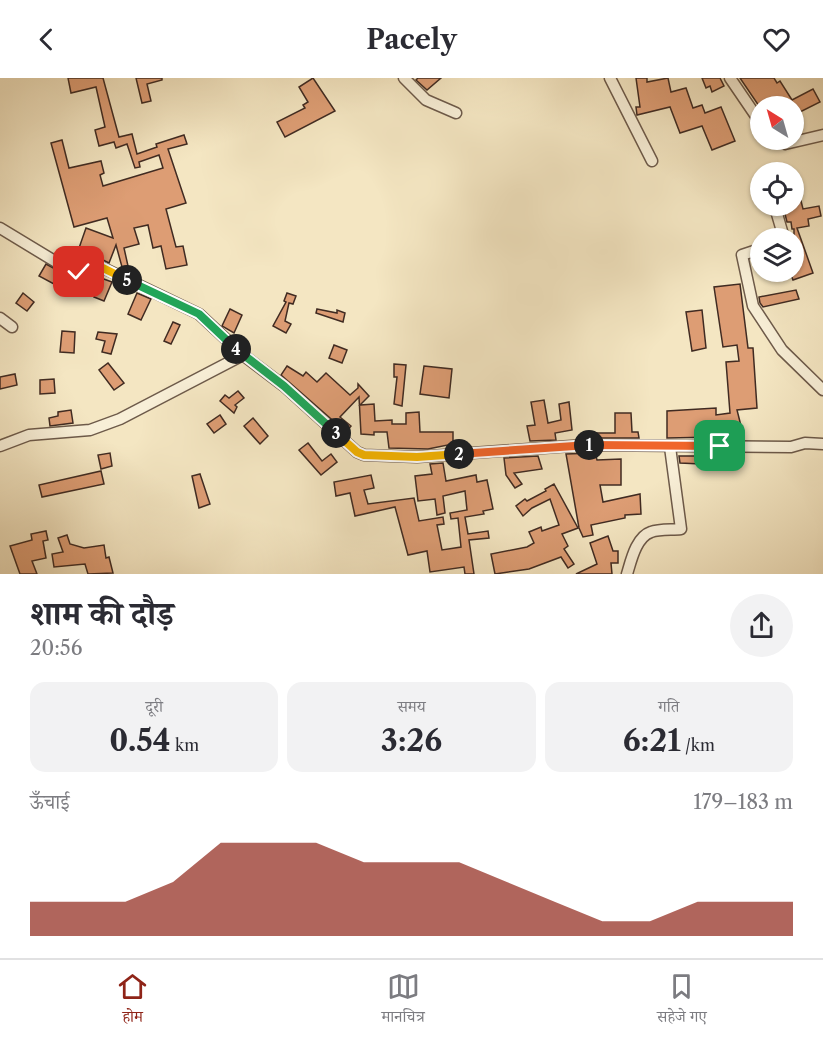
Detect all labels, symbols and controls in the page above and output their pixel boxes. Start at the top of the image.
icon: back [30,23,63,56]
text: Pacely [366,23,457,56]
icon: heart [760,23,793,56]
north arrow [750,96,804,150]
map controls [750,96,804,282]
button: locate [750,162,804,216]
button: layers [750,228,804,282]
pin [53,246,104,297]
icon: check [62,255,95,288]
pin: 5 [112,265,142,295]
text: 5 [123,270,131,290]
pin: 4 [221,334,251,364]
text: 4 [231,339,241,359]
pin: 3 [321,418,351,448]
pin [694,420,745,471]
text: 3 [331,423,341,443]
icon: arrive [703,429,736,462]
pin: 1 [574,430,604,460]
text: 1 [585,435,593,455]
pin: 2 [444,439,474,469]
text: 2 [454,444,464,464]
text: शाम की दौड़ [30,593,174,634]
button: share [730,594,793,657]
text: 20:56 [30,636,82,660]
text: दूरी [145,696,163,716]
text: समय [397,696,426,716]
text: गति [658,696,679,716]
text: 0.54 [109,722,171,759]
text: 3:26 [381,722,442,759]
text: 6:21 [623,722,681,759]
text: km [171,735,199,755]
text: /km [681,735,715,755]
text: ऊँचाई [30,790,69,814]
text: 179–183 m [693,790,793,814]
tab: होम [116,970,149,1032]
tab: मानचित्र [381,970,425,1032]
tab: सहेजे गए [657,970,707,1032]

